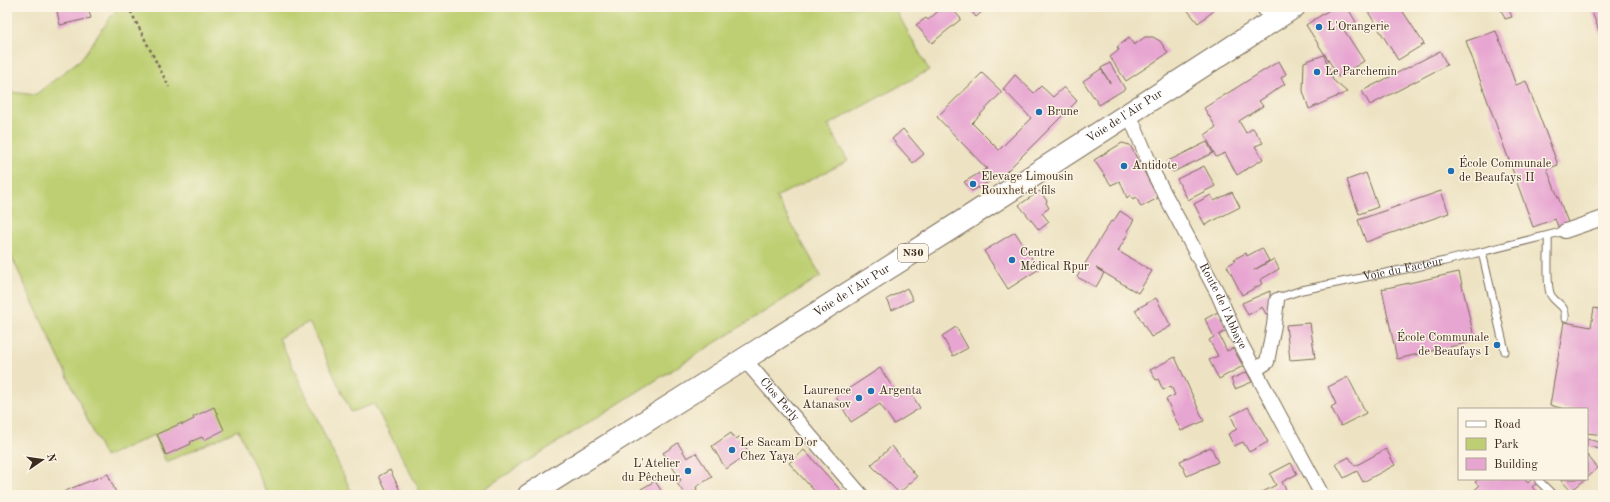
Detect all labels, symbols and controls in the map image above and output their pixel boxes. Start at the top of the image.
place label: L'Orangerie [1327,21,1390,33]
marker: L'Orangerie [1314,22,1324,32]
place label: Le Parchemin [1325,66,1397,78]
marker: Le Parchemin [1312,67,1322,77]
street label: Voie de l'Air Pur [1085,87,1165,145]
place label: Brune [1047,106,1079,118]
marker: Brune [1034,107,1044,117]
place label: École Communale de Beaufays II [1459,155,1552,184]
place label: Antidote [1132,160,1178,172]
marker: Antidote [1119,161,1129,171]
marker: École Communale de Beaufays II [1446,166,1456,176]
place label: Elevage Limousin Rouxhet et fils [981,171,1074,197]
marker: Elevage Limousin Rouxhet et fils [968,179,978,189]
road number: N30 [898,244,928,262]
place label: Centre Médical Rpur [1020,247,1089,273]
marker: Centre Médical Rpur [1007,255,1017,265]
street label: Voie du Facteur [1362,256,1444,284]
street label: Route de l'Abbaye [1197,261,1249,352]
street label: Voie de l'Air Pur [812,262,892,319]
place label: École Communale de Beaufays I [1397,329,1489,358]
marker: École Communale de Beaufays I [1492,340,1502,350]
street label: Clos Perly [757,376,802,425]
place label: Laurence Atanasov [802,385,852,411]
place label: Argenta [879,385,922,397]
marker: Argenta [866,386,876,396]
marker: Laurence Atanasov [854,393,864,403]
legend [1458,408,1588,480]
text: Road [1494,419,1521,431]
place label: Le Sacam D'or Chez Yaya [740,437,818,463]
text: Park [1494,439,1519,451]
north arrow [22,440,62,480]
marker: Le Sacam D'or Chez Yaya [727,445,737,455]
text: N [44,453,57,464]
place label: L'Atelier du Pêcheur [622,458,680,484]
text: Building [1494,459,1538,471]
marker: L'Atelier du Pêcheur [683,466,693,476]

